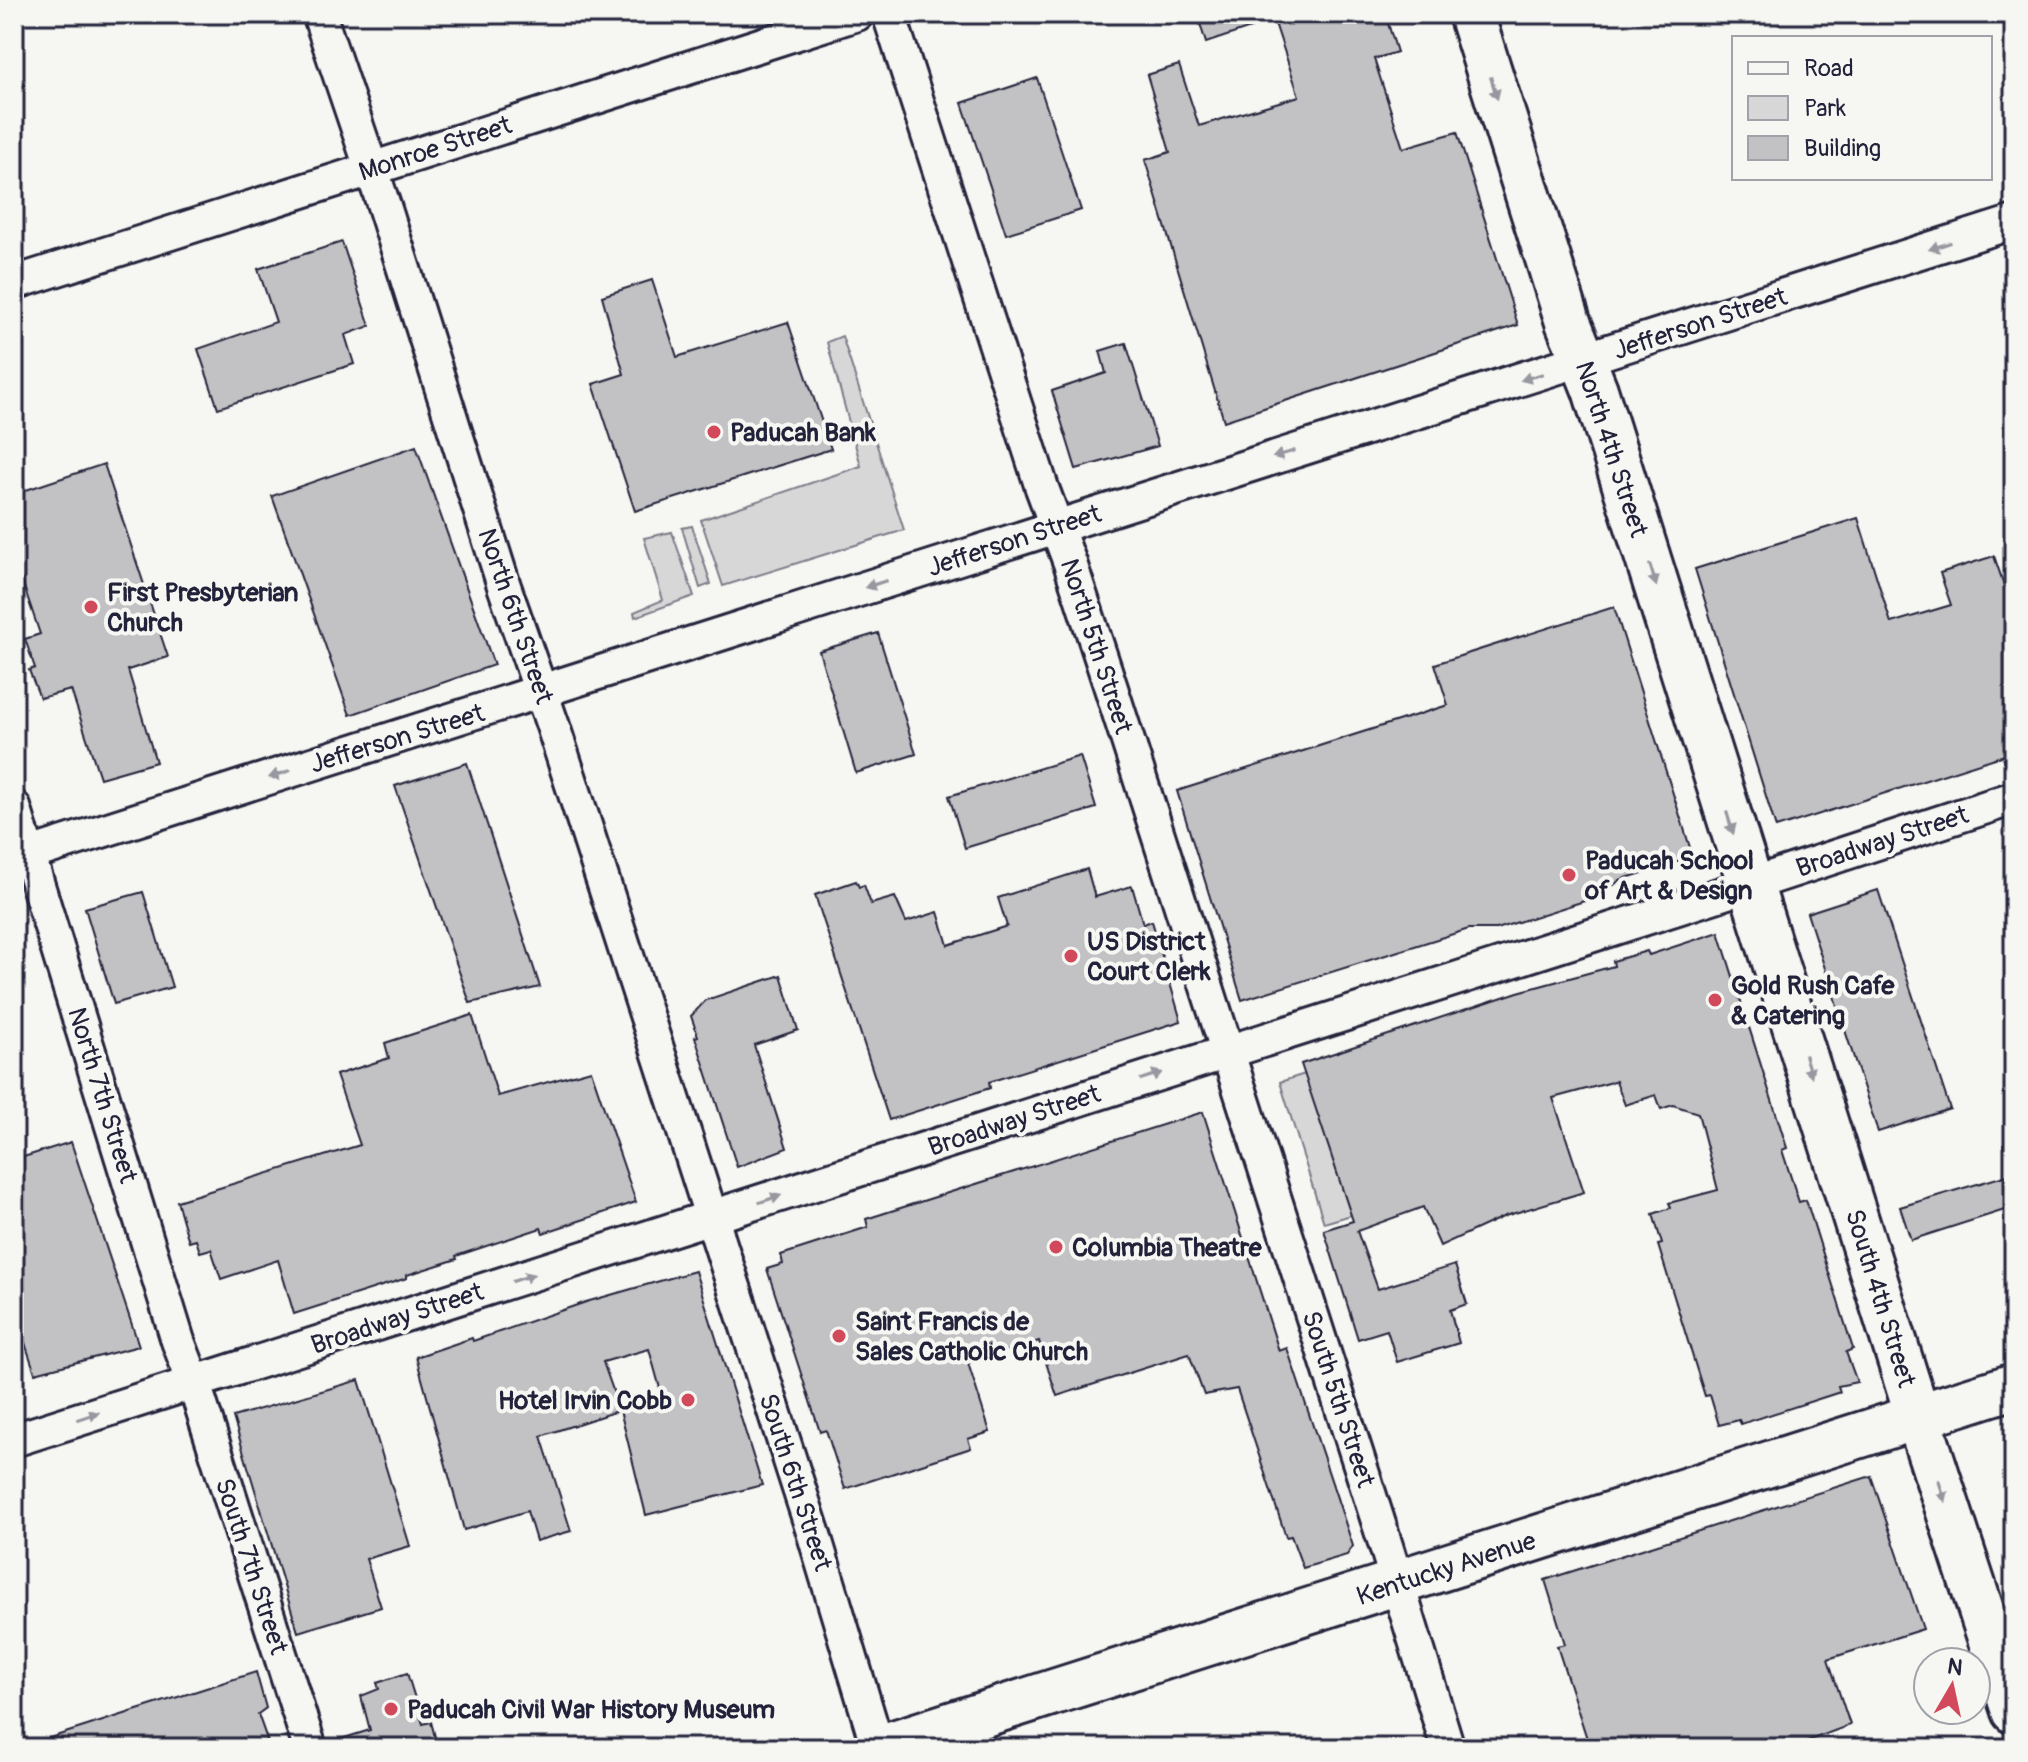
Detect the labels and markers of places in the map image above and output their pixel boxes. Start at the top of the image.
place label: Paducah Bank [730,417,877,449]
marker: Paducah Bank [705,423,723,441]
place label: First Presbyterian Church [107,577,299,639]
marker: First Presbyterian Church [82,598,100,616]
place label: Paducah School of Art & Design [1584,845,1754,907]
marker: Paducah School of Art & Design [1560,866,1578,884]
place label: US District Court Clerk [1087,926,1212,988]
marker: US District Court Clerk [1062,947,1080,965]
place label: Gold Rush Cafe & Catering [1731,970,1895,1032]
marker: Gold Rush Cafe & Catering [1706,991,1724,1009]
place label: Columbia Theatre [1072,1232,1263,1264]
marker: Columbia Theatre [1047,1238,1065,1256]
place label: Saint Francis de Sales Catholic Church [855,1306,1088,1368]
marker: Saint Francis de Sales Catholic Church [830,1327,848,1345]
place label: Hotel Irvin Cobb [498,1385,672,1417]
marker: Hotel Irvin Cobb [679,1391,697,1409]
place label: Paducah Civil War History Museum [407,1694,775,1726]
marker: Paducah Civil War History Museum [382,1700,400,1718]

